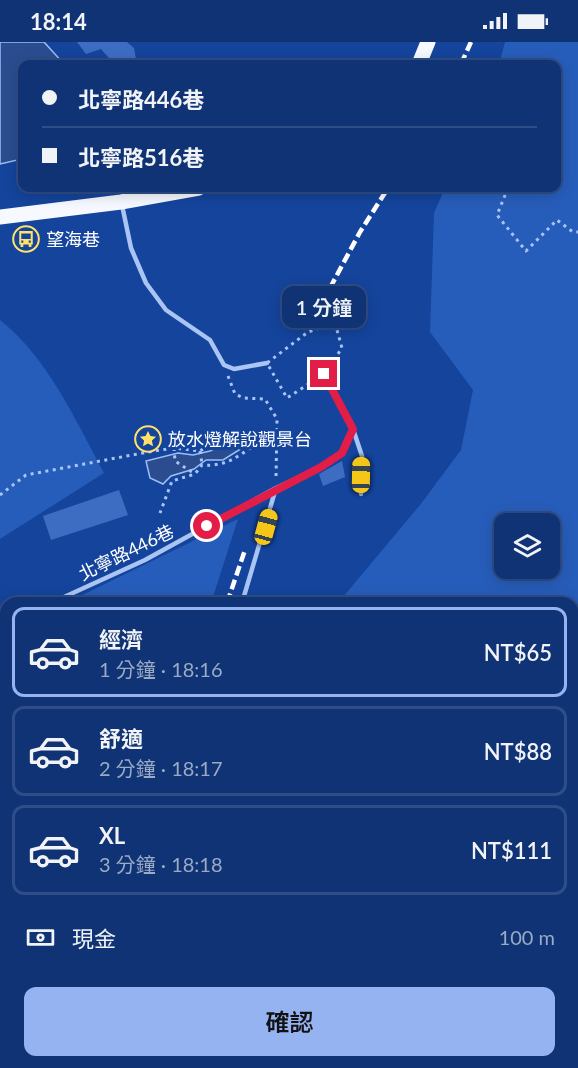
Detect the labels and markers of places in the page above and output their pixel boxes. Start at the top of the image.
bus stop icon: 望海巷 [11,224,41,254]
place label: 望海巷 [46,228,100,250]
place icon: 放水燈解說觀景台 [133,424,163,454]
place label: 放水燈解說觀景台 [168,428,312,450]

